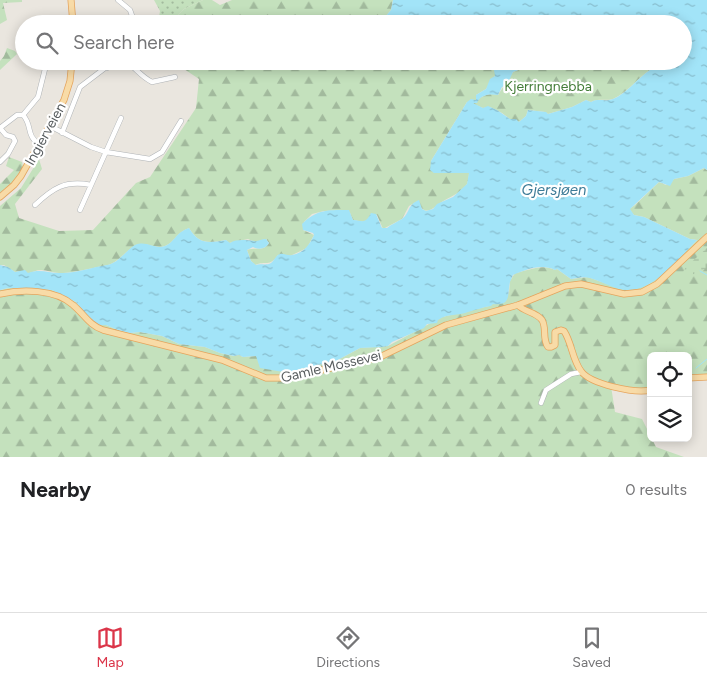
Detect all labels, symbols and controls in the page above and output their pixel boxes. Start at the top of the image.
search box [15,15,692,70]
icon: search [33,29,61,57]
text: Search here [73,31,175,54]
park label: Kjerringnebba [504,78,592,95]
street label: Ingierveien [21,100,70,169]
water label: Gjersjøen [522,181,586,199]
street label: Gamle Mossevei [279,347,383,386]
map controls [647,352,692,442]
button: locate [647,352,692,397]
button: layers [647,397,692,442]
text: Nearby [20,477,91,502]
text: 0 results [625,480,687,499]
tab: Map [96,624,124,671]
tab: Directions [316,624,380,671]
tab: Saved [572,624,611,671]

